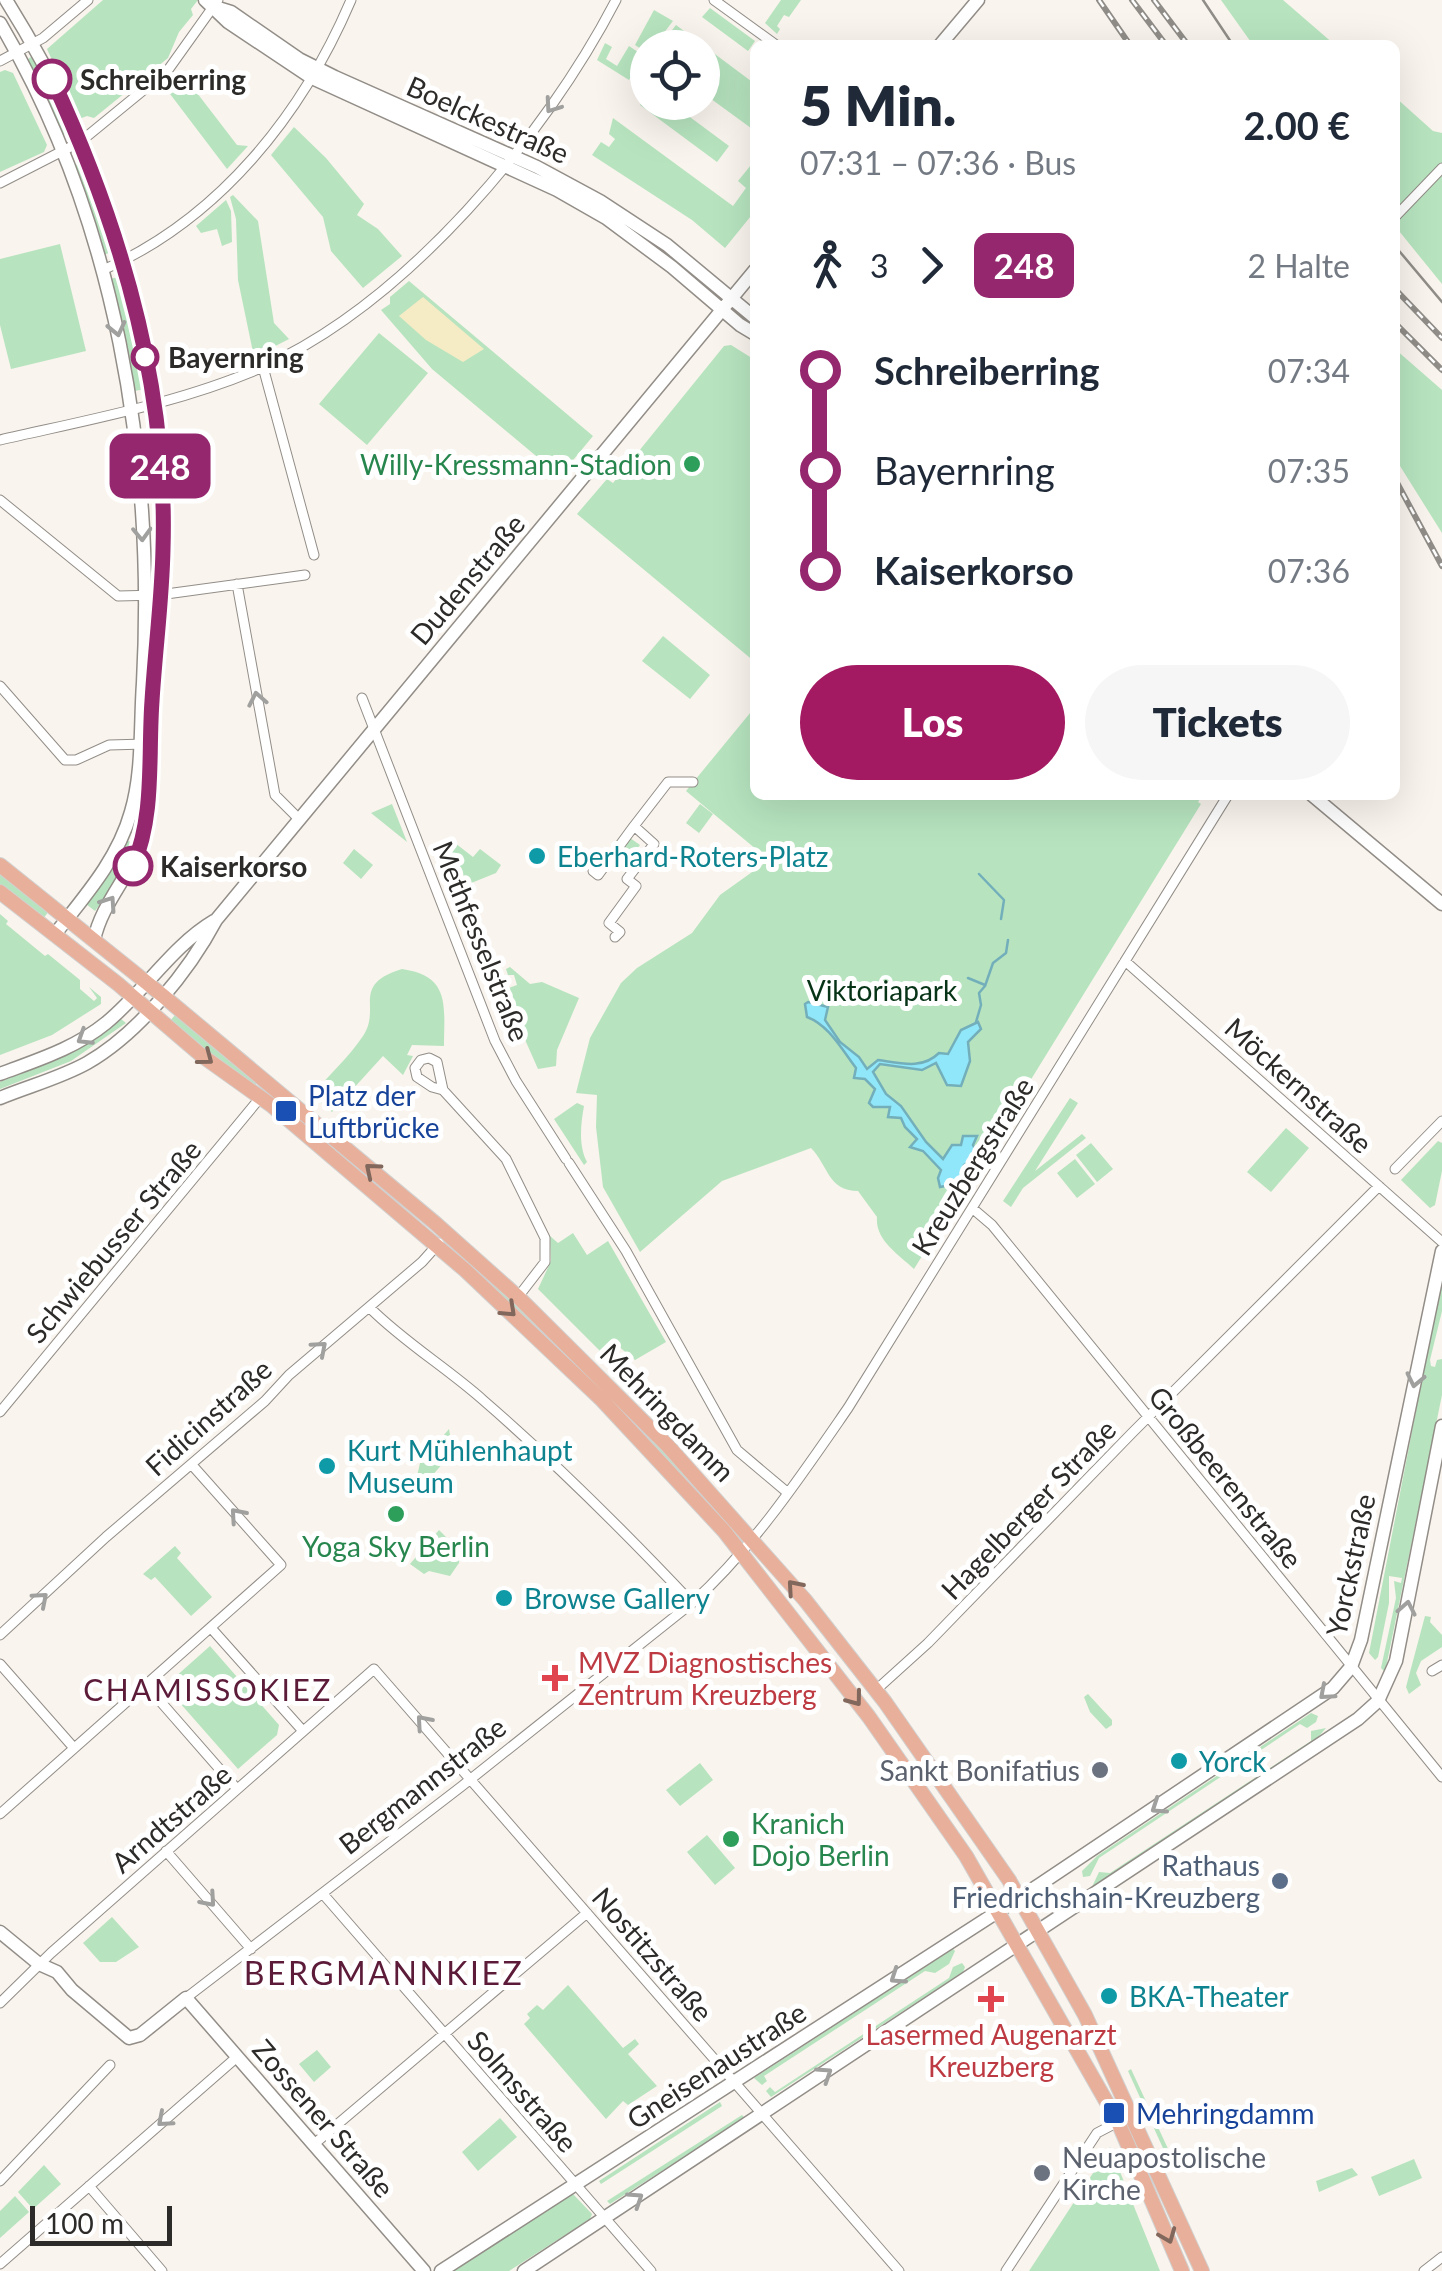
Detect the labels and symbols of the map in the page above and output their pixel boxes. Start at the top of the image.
marker: Schreiberring [33,60,71,98]
place label: Schreiberring [80,62,246,96]
street label: Boelckestraße [402,68,574,170]
one-way arrow [546,95,564,113]
one-way arrow [105,320,126,337]
place label: Bayernring [168,340,304,374]
marker: Bayernring [132,344,158,370]
line badge: 248 [102,434,218,498]
place label: Willy-Kressmann-Stadion [360,447,672,481]
marker: Willy-Kressmann-Stadion [681,453,703,475]
street label: Dudenstraße [403,507,531,651]
one-way arrow [131,526,152,542]
one-way arrow [247,691,268,708]
street label: Methfesselstraße [426,836,538,1046]
place label: Eberhard-Roters-Platz [557,839,828,873]
marker: Eberhard-Roters-Platz [526,845,548,867]
marker: Kaiserkorso [114,847,152,885]
place label: Kaiserkorso [160,849,307,883]
one-way arrow [97,895,116,913]
park label: Viktoriapark [807,973,958,1007]
street label: Möckernstraße [1219,1010,1379,1160]
one-way arrow [77,1025,95,1044]
one-way arrow [195,1047,213,1064]
street label: Kreuzbergstraße [904,1071,1040,1261]
place label: Platz der Luftbrücke [308,1078,439,1144]
marker: Platz der Luftbrücke [273,1098,299,1124]
street label: Schwiebusser Straße [18,1133,208,1349]
one-way arrow [366,1164,384,1182]
one-way arrow [498,1298,516,1316]
street label: Mehringdamm [594,1336,742,1488]
one-way arrow [308,1341,327,1359]
street label: Fidicinstraße [138,1352,278,1482]
one-way arrow [1405,1372,1426,1389]
street label: Großbeerenstraße [1142,1379,1310,1575]
street label: Hagelberger Straße [934,1412,1122,1606]
place label: Kurt Mühlenhaupt Museum [347,1433,573,1499]
marker: Kurt Mühlenhaupt Museum [316,1455,338,1477]
street label: Yorckstraße [1318,1491,1382,1639]
marker: Yoga Sky Berlin [385,1503,407,1525]
one-way arrow [230,1508,248,1527]
place label: Yoga Sky Berlin [302,1529,490,1563]
place label: Browse Gallery [524,1581,711,1615]
one-way arrow [787,1581,805,1599]
marker: Browse Gallery [493,1587,515,1609]
one-way arrow [29,1592,48,1610]
one-way arrow [1395,1600,1416,1617]
place label: MVZ Diagnostisches Zentrum Kreuzberg [578,1645,832,1711]
marker: MVZ Diagnostisches Zentrum Kreuzberg [542,1665,568,1691]
district label: CHAMISSOKIEZ [83,1671,333,1707]
one-way arrow [1319,1682,1338,1700]
one-way arrow [844,1688,861,1706]
street label: Bergmannstraße [332,1709,512,1861]
one-way arrow [417,1715,435,1734]
place label: Yorck [1199,1744,1267,1778]
marker: Yorck [1168,1750,1190,1772]
place label: Sankt Bonifatius [879,1753,1080,1787]
street label: Arndtstraße [104,1757,238,1879]
marker: Sankt Bonifatius [1089,1759,1111,1781]
one-way arrow [1150,1795,1168,1814]
place label: Kranich Dojo Berlin [751,1806,890,1872]
marker: Kranich Dojo Berlin [720,1828,742,1850]
place label: Rathaus Friedrichshain-Kreuzberg [952,1848,1260,1914]
marker: Rathaus Friedrichshain-Kreuzberg [1269,1870,1291,1892]
street label: Nostitzstraße [586,1880,720,2028]
one-way arrow [198,1888,216,1907]
district label: BERGMANNKIEZ [244,1953,524,1992]
one-way arrow [889,1965,907,1984]
place label: BKA-Theater [1129,1979,1289,2013]
marker: BKA-Theater [1098,1985,1120,2007]
marker: Lasermed Augenarzt Kreuzberg [978,1986,1004,2012]
street label: Gneisenaustraße [620,1995,812,2135]
place label: Lasermed Augenarzt Kreuzberg [866,2017,1116,2083]
street label: Solmsstraße [461,2023,585,2159]
street label: Zossener Straße [246,2032,402,2204]
one-way arrow [815,2068,833,2087]
place label: Mehringdamm [1136,2096,1315,2130]
marker: Mehringdamm [1101,2100,1127,2126]
one-way arrow [157,2109,176,2127]
place label: Neuapostolische Kirche [1062,2140,1266,2206]
marker: Neuapostolische Kirche [1031,2162,1053,2184]
one-way arrow [625,2192,643,2211]
scale bar [30,2201,172,2246]
one-way arrow [1156,2227,1176,2244]

